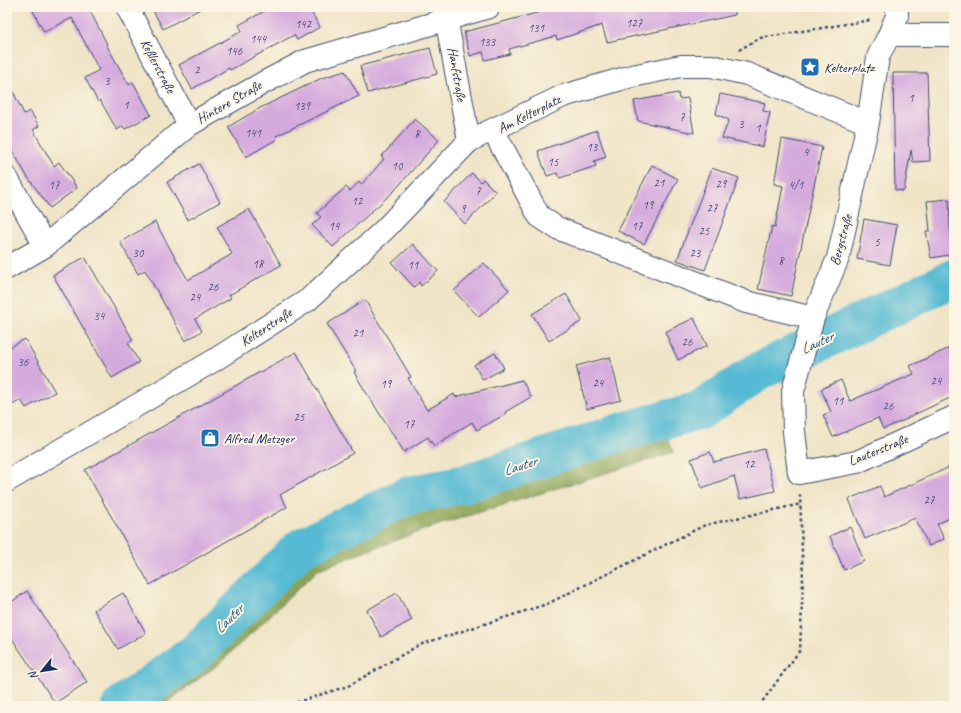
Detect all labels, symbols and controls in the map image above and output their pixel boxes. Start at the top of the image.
house number: 127 [626,15,643,31]
house number: 142 [295,16,313,32]
house number: 131 [528,20,545,36]
house number: 144 [250,31,268,47]
house number: 133 [479,34,497,50]
street label: Keßlerstraße [137,36,180,97]
house number: 146 [226,43,243,59]
street label: Hanfstraße [444,46,470,104]
place icon: Kelterplatz [799,56,821,78]
place label: Kelterplatz [824,59,876,76]
house number: 2 [194,62,201,78]
house number: 3 [104,73,111,89]
street label: Hintere Straße [194,76,266,127]
street label: Am Kelterplatz [495,90,565,137]
house number: 1 [908,90,914,106]
house number: 1 [123,97,129,113]
house number: 139 [294,98,312,114]
house number: 7 [679,109,685,125]
house number: 3 [738,116,745,132]
house number: 1 [755,120,761,136]
house number: 141 [245,125,262,141]
house number: 8 [414,126,421,142]
house number: 13 [587,139,599,155]
house number: 4 [803,144,810,160]
house number: 15 [548,154,559,170]
house number: 10 [392,158,404,174]
house number: 21 [654,175,665,191]
house number: 29 [716,176,728,192]
house number: 17 [49,177,60,193]
house number: 4/1 [789,177,804,193]
house number: 7 [475,183,481,199]
house number: 12 [352,193,364,209]
house number: 19 [643,197,655,213]
house number: 27 [707,200,718,216]
house number: 9 [460,201,467,217]
street label: Bergstraße [826,211,856,267]
house number: 14 [329,218,341,234]
house number: 17 [632,218,643,234]
house number: 25 [699,223,710,239]
house number: 5 [874,234,880,250]
house number: 30 [133,245,145,261]
house number: 23 [690,245,702,261]
house number: 8 [778,253,785,269]
house number: 18 [253,256,265,272]
house number: 11 [408,257,419,273]
house number: 26 [208,279,219,295]
house number: 24 [190,289,202,305]
street label: Kelterstraße [237,303,296,350]
house number: 34 [94,308,106,324]
house number: 21 [353,325,364,341]
water label: Lauter [798,326,839,359]
house number: 26 [682,334,693,350]
house number: 36 [18,354,29,370]
house number: 24 [931,373,943,389]
house number: 24 [593,375,605,391]
house number: 19 [381,376,393,392]
house number: 11 [833,393,844,409]
house number: 26 [883,398,894,414]
house number: 25 [294,409,305,425]
house number: 17 [404,416,415,432]
shop icon: Alfred Metzger [199,427,221,449]
place label: Alfred Metzger [224,430,295,447]
street label: Lauterstraße [846,430,911,470]
water label: Lauter [501,451,541,480]
house number: 12 [744,456,756,472]
house number: 27 [924,492,935,508]
water label: Lauter [210,599,249,638]
north arrow [22,651,62,691]
text: N [24,668,41,682]

